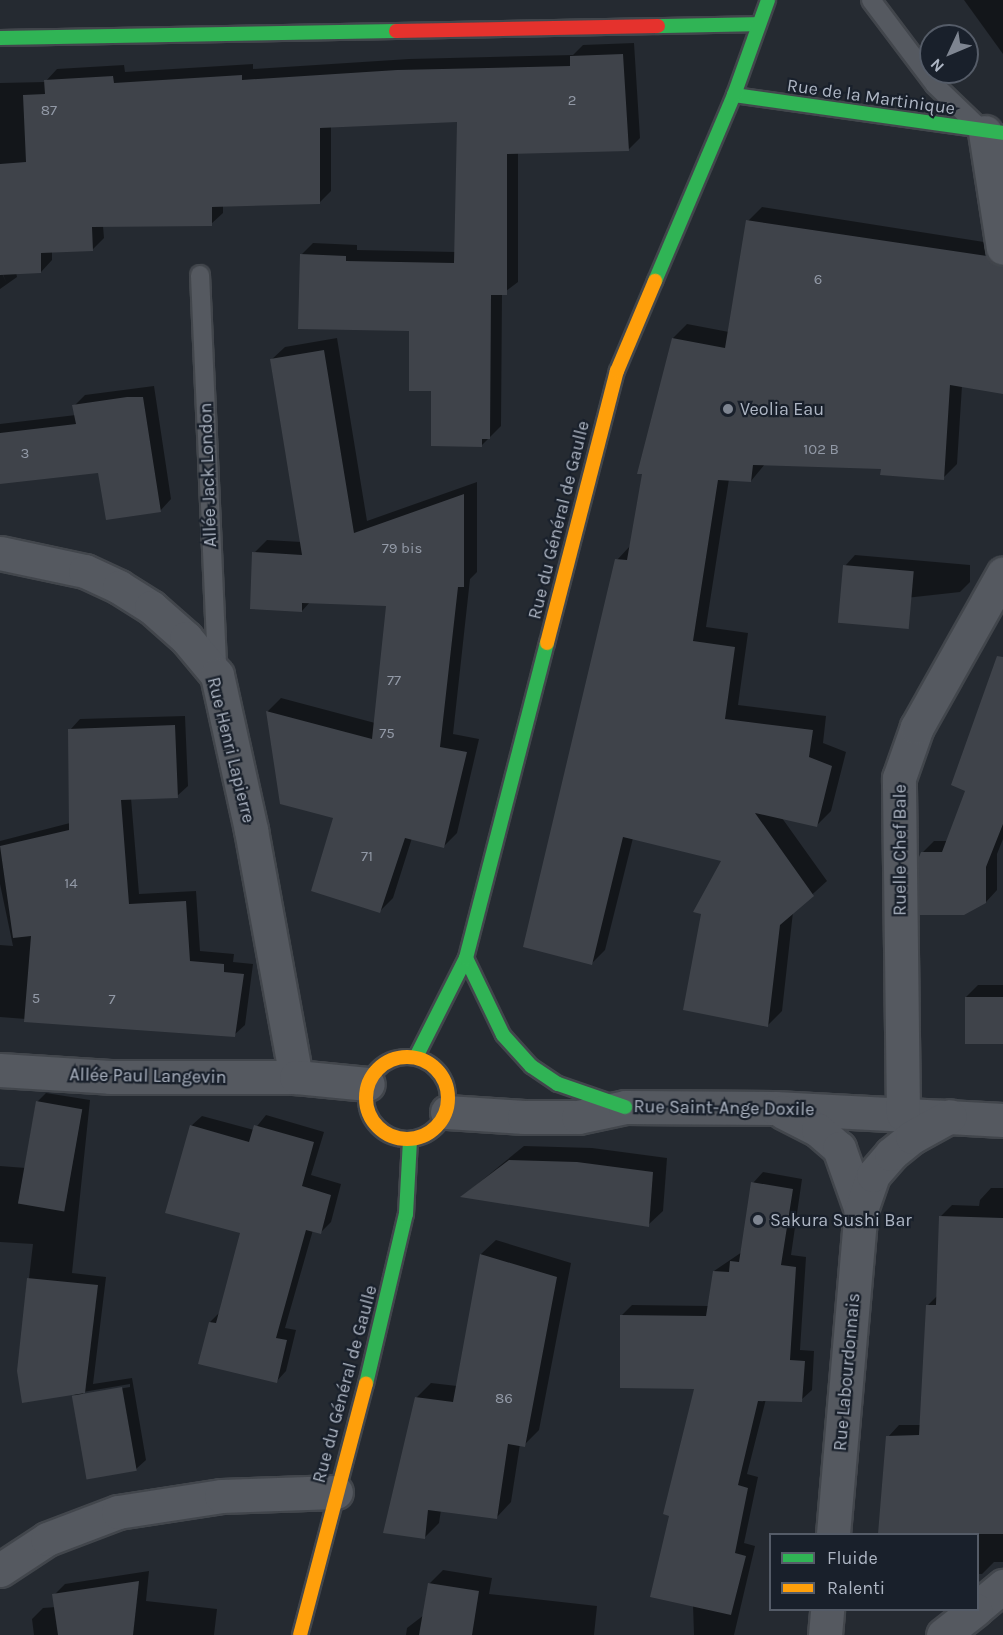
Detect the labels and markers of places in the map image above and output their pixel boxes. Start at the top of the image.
place label: Veolia Eau [740,398,824,420]
marker: Veolia Eau [721,402,735,416]
place label: Sakura Sushi Bar [770,1209,912,1231]
marker: Sakura Sushi Bar [751,1213,765,1227]

